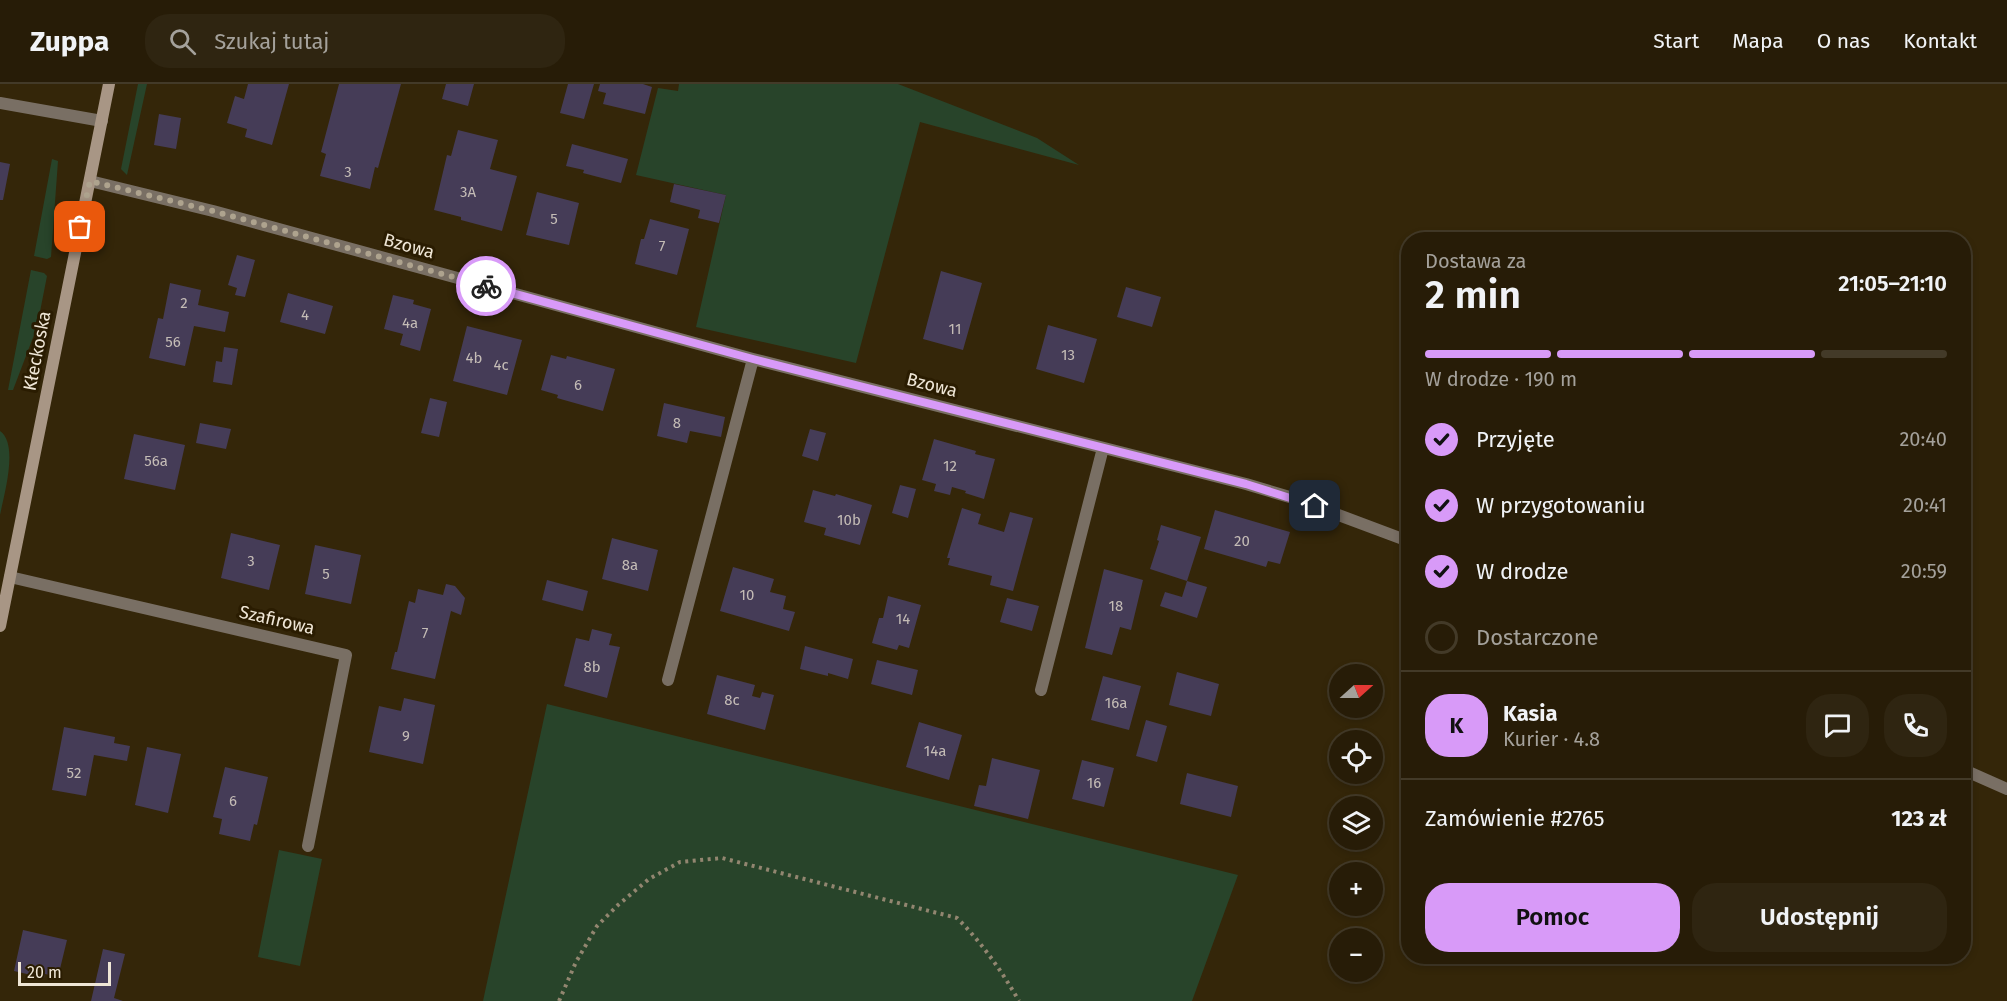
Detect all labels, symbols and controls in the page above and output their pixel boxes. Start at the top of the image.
search box [145,14,565,68]
text: Zuppa [30,25,109,58]
icon: search [166,25,199,58]
text: Szukaj tutaj [214,28,329,55]
text: Start [1653,28,1699,54]
text: Mapa [1732,28,1784,54]
text: O nas [1817,28,1870,54]
text: Kontakt [1903,28,1977,54]
house number: 3 [344,163,352,181]
house number: 3A [460,183,476,201]
pin [54,201,105,252]
icon: bag [63,210,96,243]
house number: 5 [550,210,558,228]
street label: Bzowa [381,229,437,263]
house number: 7 [659,237,666,255]
text: Dostawa za [1425,249,1526,273]
courier [456,256,516,316]
icon: bike [470,270,503,303]
text: 21:05–21:10 [1838,270,1947,297]
text: 2 min [1425,272,1521,318]
house number: 2 [180,294,188,312]
house number: 4 [301,306,309,324]
street label: Kłeckoska [18,309,56,393]
house number: 4a [402,314,418,332]
house number: 11 [949,320,961,338]
house number: 56 [165,333,181,351]
house number: 13 [1061,346,1075,364]
house number: 4b [466,349,482,367]
house number: 4c [493,356,509,374]
text: W drodze · 190 m [1425,367,1577,391]
street label: Bzowa [904,368,960,402]
house number: 6 [574,376,582,394]
house number: 8 [673,414,681,432]
icon: check [1425,423,1458,456]
text: Przyjęte [1476,426,1555,453]
text: 20:40 [1899,427,1947,451]
house number: 56a [144,452,168,470]
house number: 12 [943,457,957,475]
pin [1289,480,1340,531]
icon: home [1298,489,1331,522]
icon: check [1425,489,1458,522]
text: W przygotowaniu [1476,492,1646,519]
text: 20:41 [1903,493,1947,517]
house number: 10b [837,511,861,529]
house number: 20 [1234,532,1250,550]
house number: 3 [247,552,255,570]
icon: check [1425,555,1458,588]
house number: 8a [622,556,638,574]
text: W drodze [1476,558,1568,585]
text: 20:59 [1901,559,1947,583]
house number: 5 [322,565,330,583]
house number: 10 [740,586,754,604]
house number: 18 [1109,597,1123,615]
street label: Szafirowa [237,601,317,639]
house number: 14 [896,610,910,628]
house number: 7 [422,624,429,642]
text: Dostarczone [1476,624,1599,651]
house number: 8b [583,658,601,676]
north arrow [1329,664,1383,718]
map controls [1329,664,1383,982]
house number: 8c [724,691,740,709]
house number: 16a [1105,694,1127,712]
button: chat [1806,694,1869,757]
button: phone [1884,694,1947,757]
text: Kasia [1503,700,1557,727]
text: K [1450,712,1463,739]
house number: 9 [402,727,410,745]
text: Kurier · 4.8 [1503,727,1600,751]
button: locate [1329,730,1383,784]
house number: 14a [924,742,946,760]
house number: 52 [67,764,81,782]
house number: 16 [1087,774,1101,792]
house number: 6 [229,792,237,810]
button: layers [1329,796,1383,850]
text: Zamówienie #2765 [1425,805,1605,832]
text: 123 zł [1891,805,1947,832]
button: + [1329,862,1383,916]
button: Pomoc [1425,883,1680,952]
button: Udostępnij [1692,883,1947,952]
button: − [1329,928,1383,982]
scale bar [18,959,111,986]
text: 20 m [27,963,62,982]

